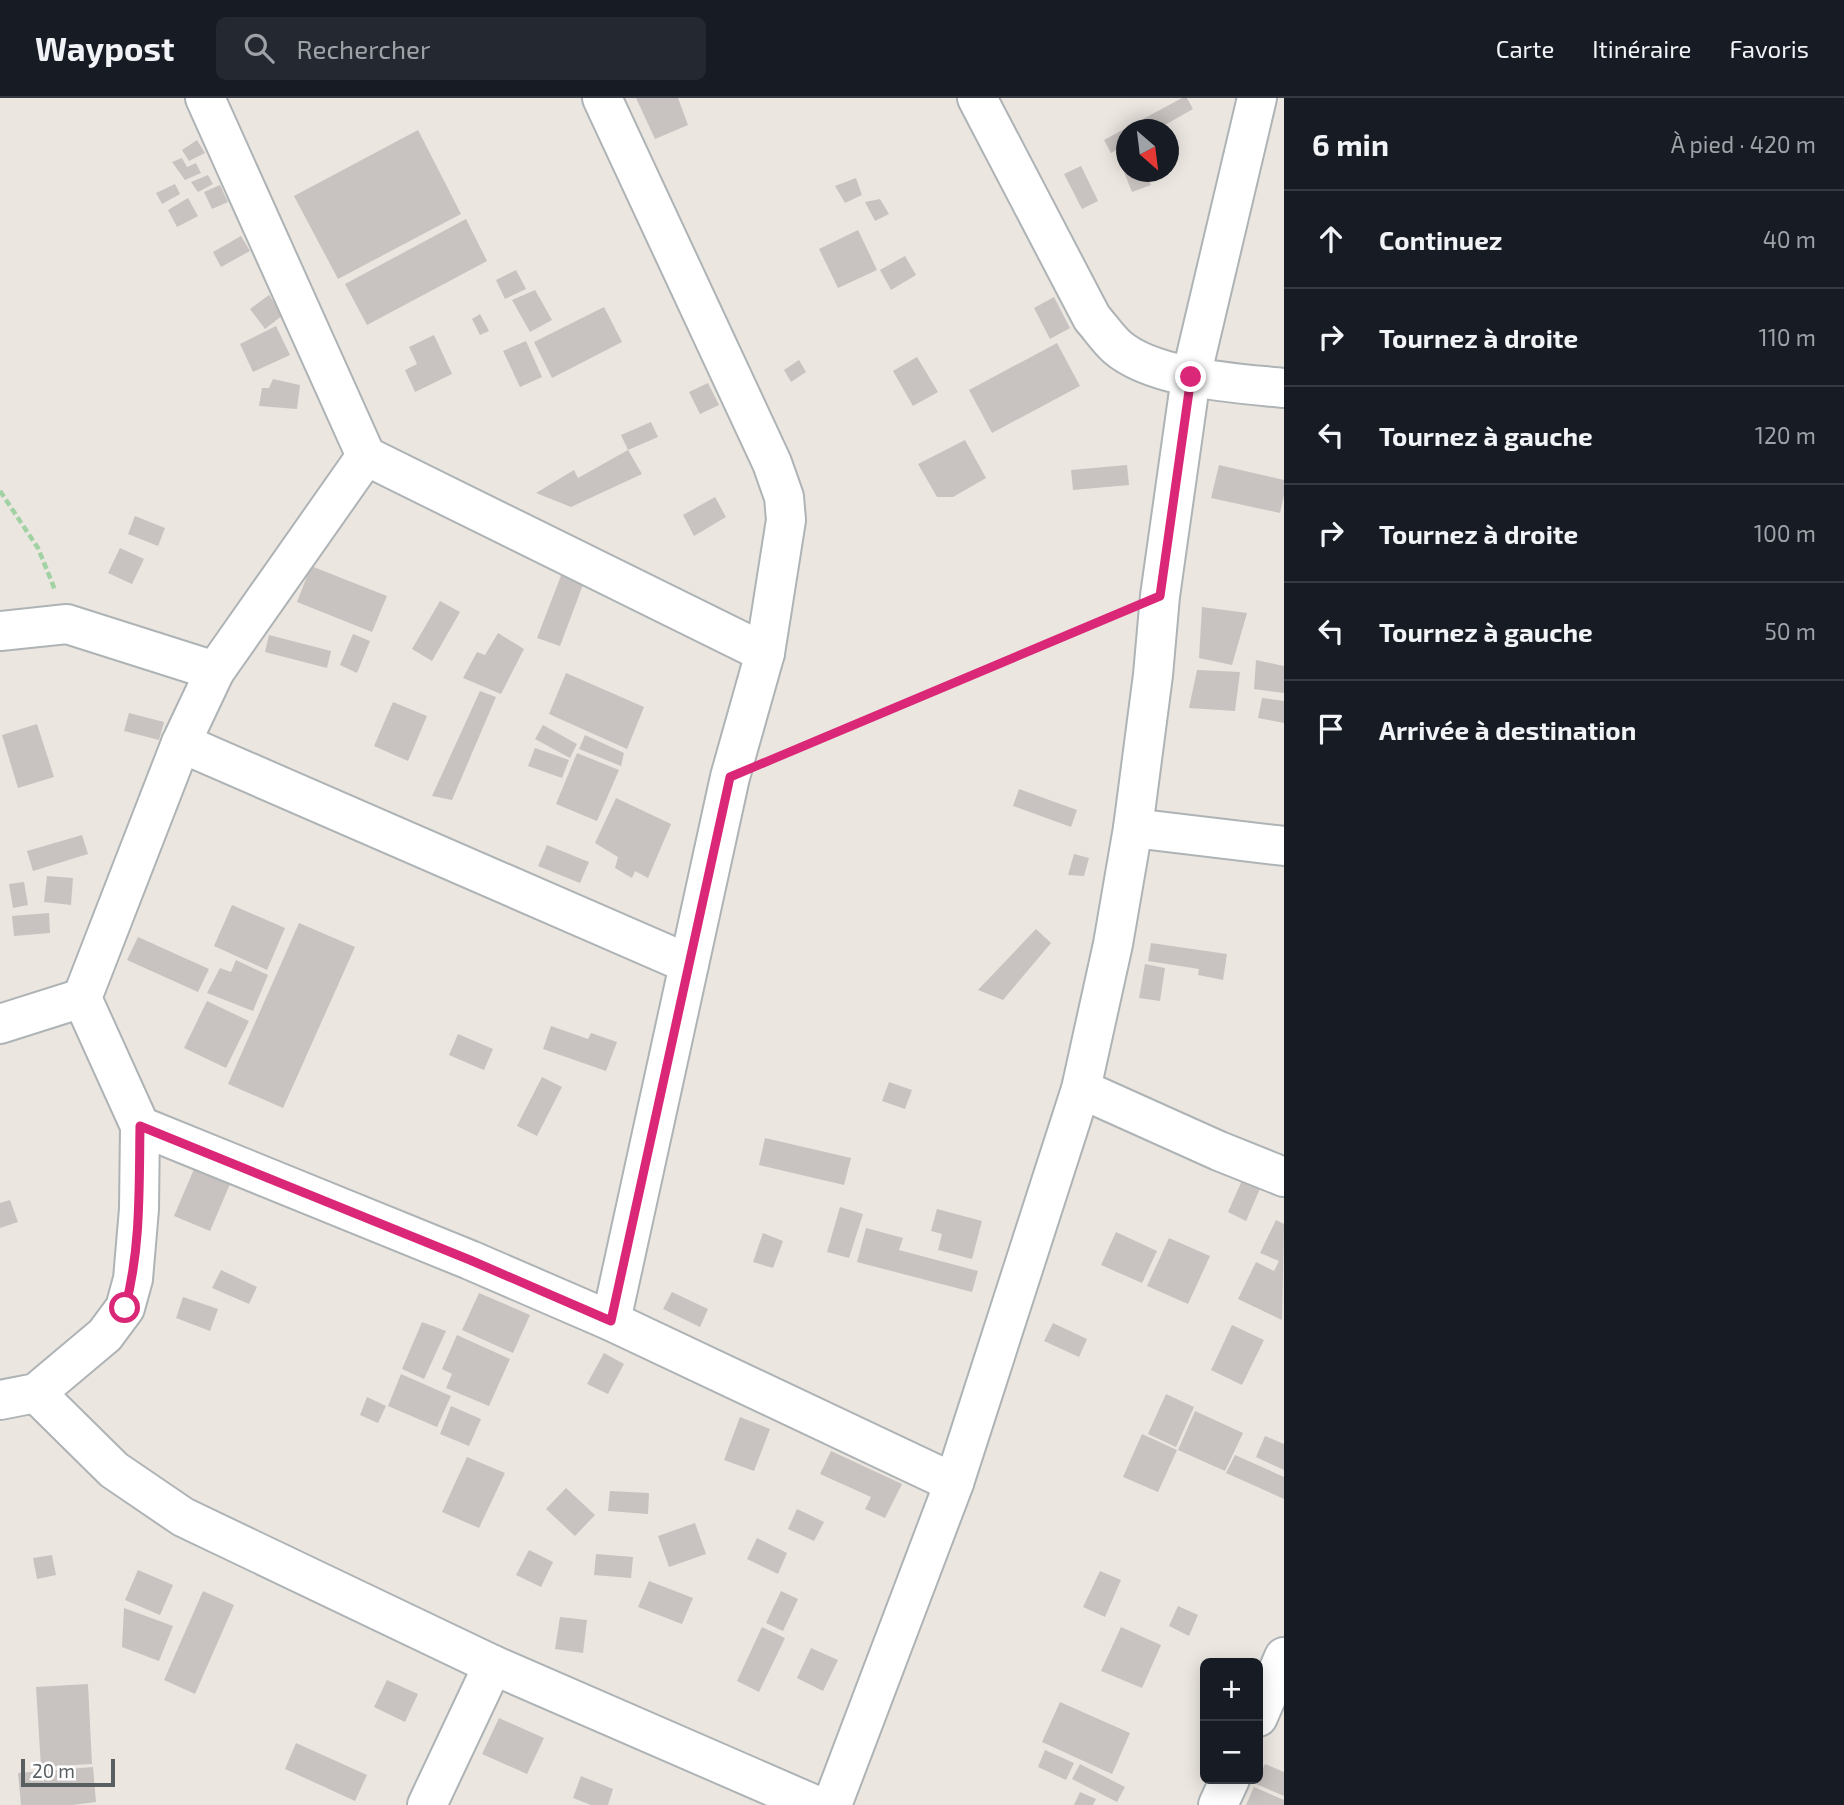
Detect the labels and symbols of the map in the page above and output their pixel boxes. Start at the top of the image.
north arrow [1116,119,1179,182]
route end [1175,361,1206,392]
route start [109,1292,140,1323]
scale bar [21,1756,116,1788]

